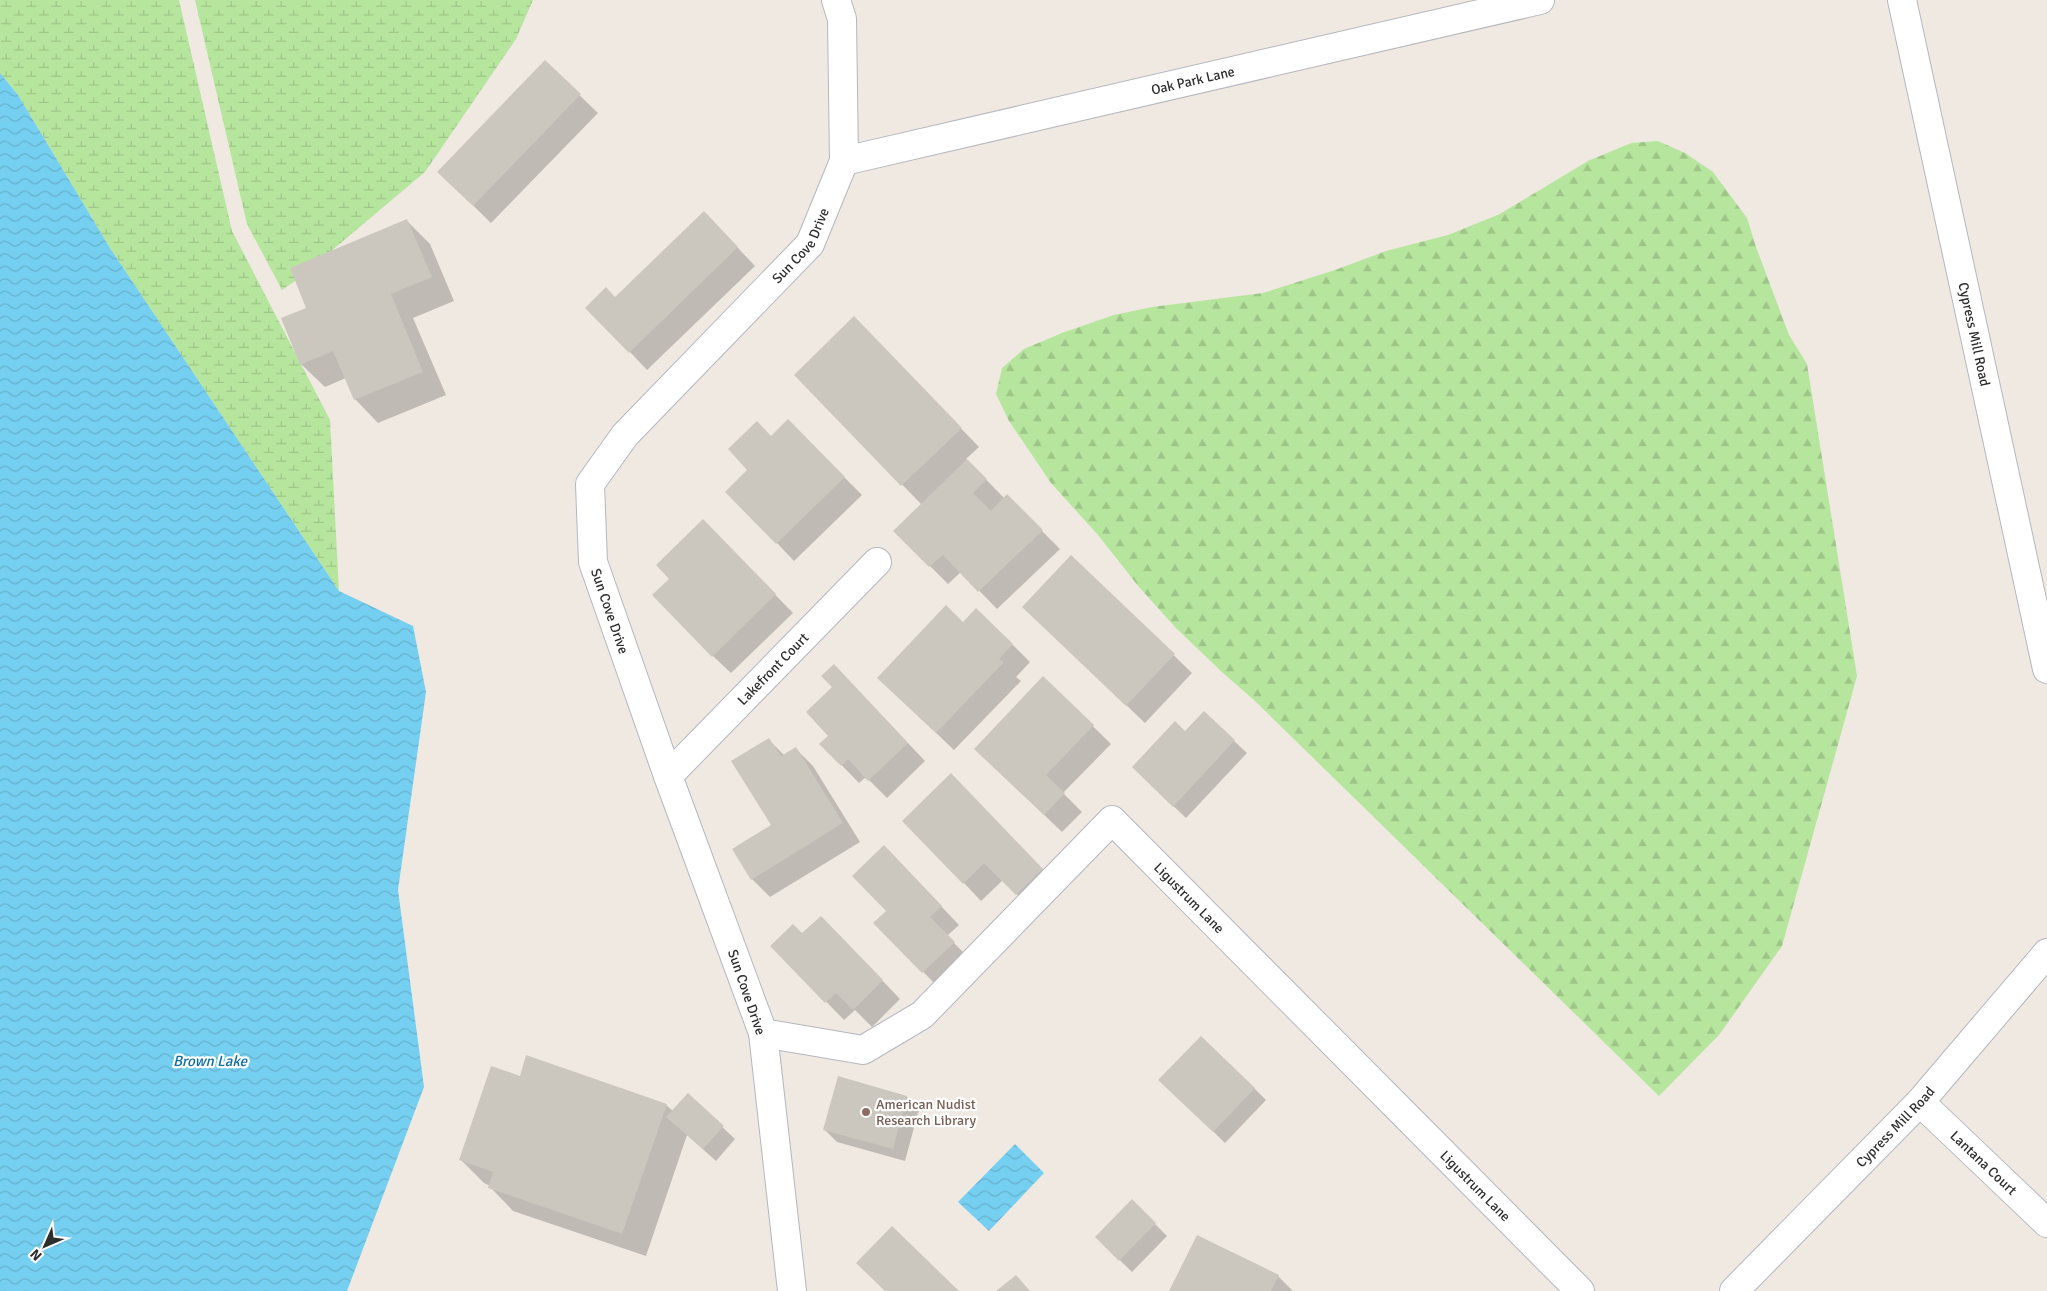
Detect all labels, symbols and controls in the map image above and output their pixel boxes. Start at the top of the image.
street label: Oak Park Lane [1149,63,1236,99]
street label: Sun Cove Drive [769,206,833,287]
street label: Cypress Mill Road [1954,281,1993,388]
street label: Sun Cove Drive [587,566,632,656]
street label: Lakefront Court [734,629,812,709]
street label: Ligustrum Lane [1150,859,1228,937]
street label: Sun Cove Drive [724,947,769,1037]
water label: Brown Lake [173,1052,249,1070]
street label: Cypress Mill Road [1852,1083,1938,1171]
place label: American Nudist Research Library [876,1096,977,1129]
marker: American Nudist Research Library [860,1106,872,1118]
street label: Lantana Court [1947,1127,2020,1199]
street label: Ligustrum Lane [1436,1147,1514,1225]
north arrow [20,1221,70,1271]
text: N [27,1245,46,1264]

